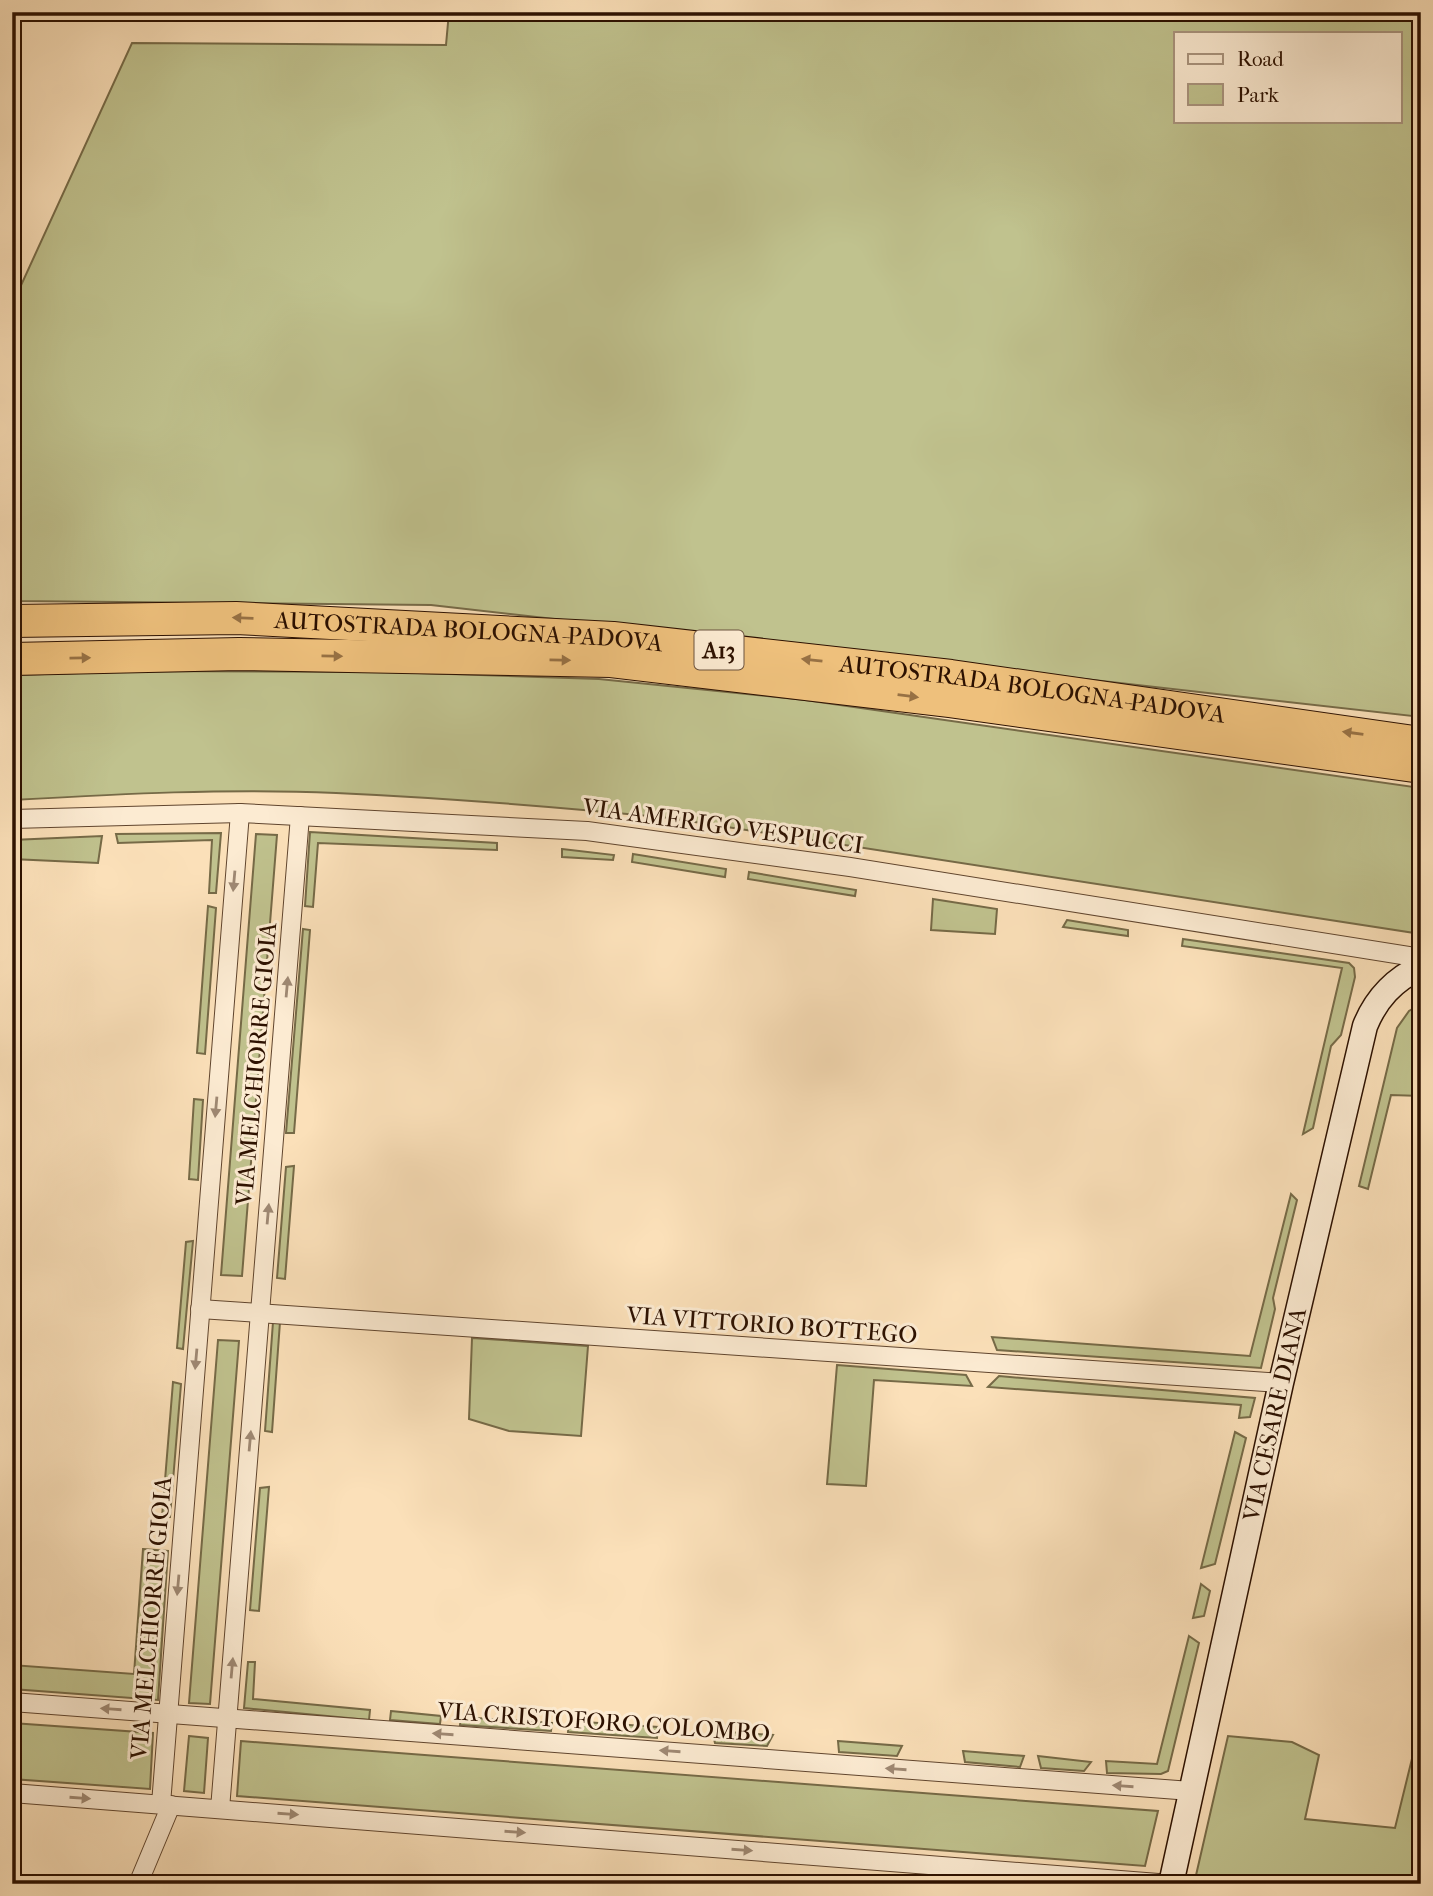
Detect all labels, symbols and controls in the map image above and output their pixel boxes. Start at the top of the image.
legend [1174,32,1402,122]
text: Road [1237,47,1284,71]
text: Park [1237,83,1279,107]
street label: AUTOSTRADA BOLOGNA-PADOVA [273,606,665,658]
one-way arrow [232,613,254,624]
road number: A13 [694,630,744,670]
street label: AUTOSTRADA BOLOGNA-PADOVA [837,649,1227,729]
one-way arrow [322,650,344,662]
one-way arrow [70,652,92,663]
one-way arrow [549,654,571,666]
one-way arrow [801,655,823,666]
one-way arrow [897,690,919,701]
one-way arrow [1342,728,1364,739]
street label: VIA AMERIGO VESPUCCI [580,792,865,860]
one-way arrow [228,870,239,892]
street label: VIA MELCHIORRE GIOIA [230,921,282,1208]
one-way arrow [282,976,293,998]
one-way arrow [210,1097,221,1119]
one-way arrow [263,1203,274,1225]
street label: VIA VITTORIO BOTTEGO [625,1301,918,1349]
street label: VIA CESARE DIANA [1237,1304,1312,1525]
one-way arrow [190,1348,201,1370]
one-way arrow [245,1430,256,1452]
street label: VIA MELCHIORRE GIOIA [125,1475,177,1762]
one-way arrow [172,1575,183,1597]
one-way arrow [227,1656,238,1678]
street label: VIA CRISTOFORO COLOMBO [436,1696,771,1748]
one-way arrow [99,1703,121,1714]
one-way arrow [432,1728,454,1739]
one-way arrow [658,1745,680,1756]
one-way arrow [885,1763,907,1774]
one-way arrow [1112,1780,1134,1791]
one-way arrow [70,1793,92,1804]
one-way arrow [278,1809,300,1820]
one-way arrow [504,1827,526,1838]
one-way arrow [731,1845,753,1856]

